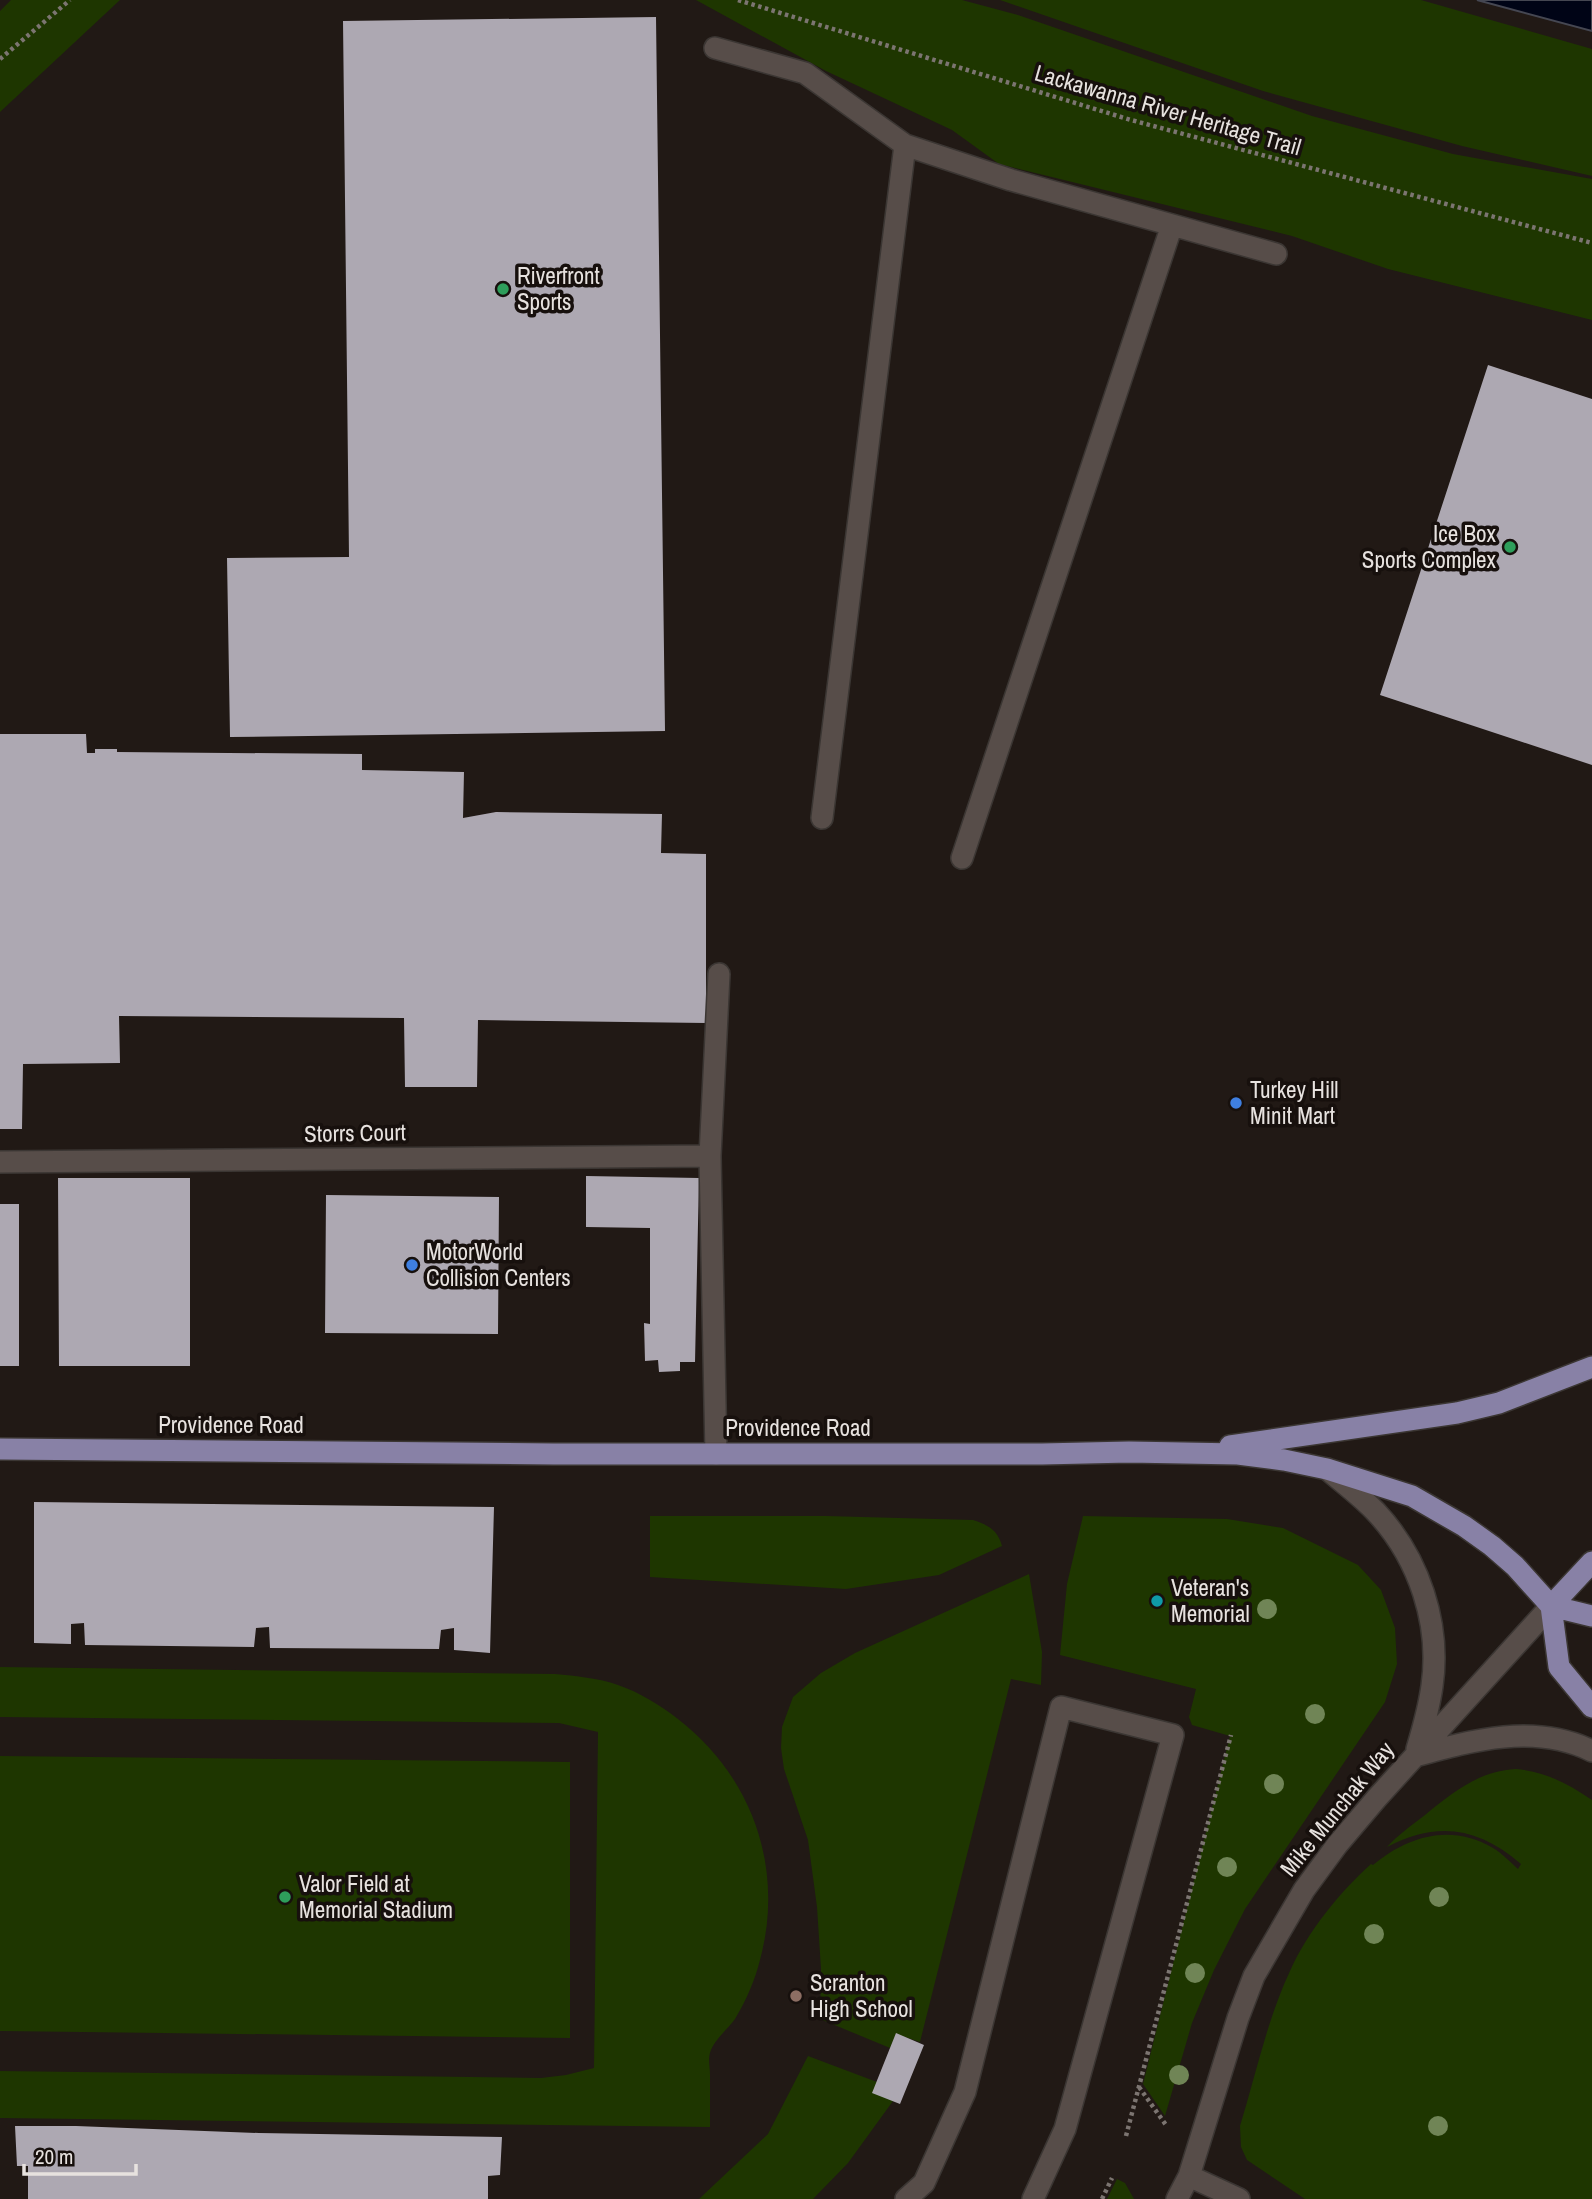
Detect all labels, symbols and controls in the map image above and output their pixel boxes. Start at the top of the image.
street label: Lackawanna River Heritage Trail [1031,57,1305,162]
place label: Riverfront Sports [517,260,600,317]
marker: Riverfront Sports [495,281,511,297]
place label: Ice Box Sports Complex [1362,518,1497,575]
marker: Ice Box Sports Complex [1502,539,1518,555]
place label: Turkey Hill Minit Mart [1250,1074,1339,1131]
marker: Turkey Hill Minit Mart [1228,1095,1244,1111]
street label: Storrs Court [304,1116,406,1149]
place label: MotorWorld Collision Centers [426,1236,571,1293]
marker: MotorWorld Collision Centers [404,1257,420,1273]
street label: Providence Road [158,1409,304,1440]
street label: Providence Road [725,1412,871,1443]
place label: Veteran's Memorial [1171,1572,1250,1629]
marker: Veteran's Memorial [1149,1593,1165,1609]
street label: Mike Munchak Way [1273,1734,1401,1883]
place label: Valor Field at Memorial Stadium [299,1868,453,1925]
marker: Valor Field at Memorial Stadium [277,1889,293,1905]
place label: Scranton High School [810,1967,913,2024]
marker: Scranton High School [788,1988,804,2004]
scale bar [24,2132,136,2176]
text: 20 m [35,2142,73,2171]

